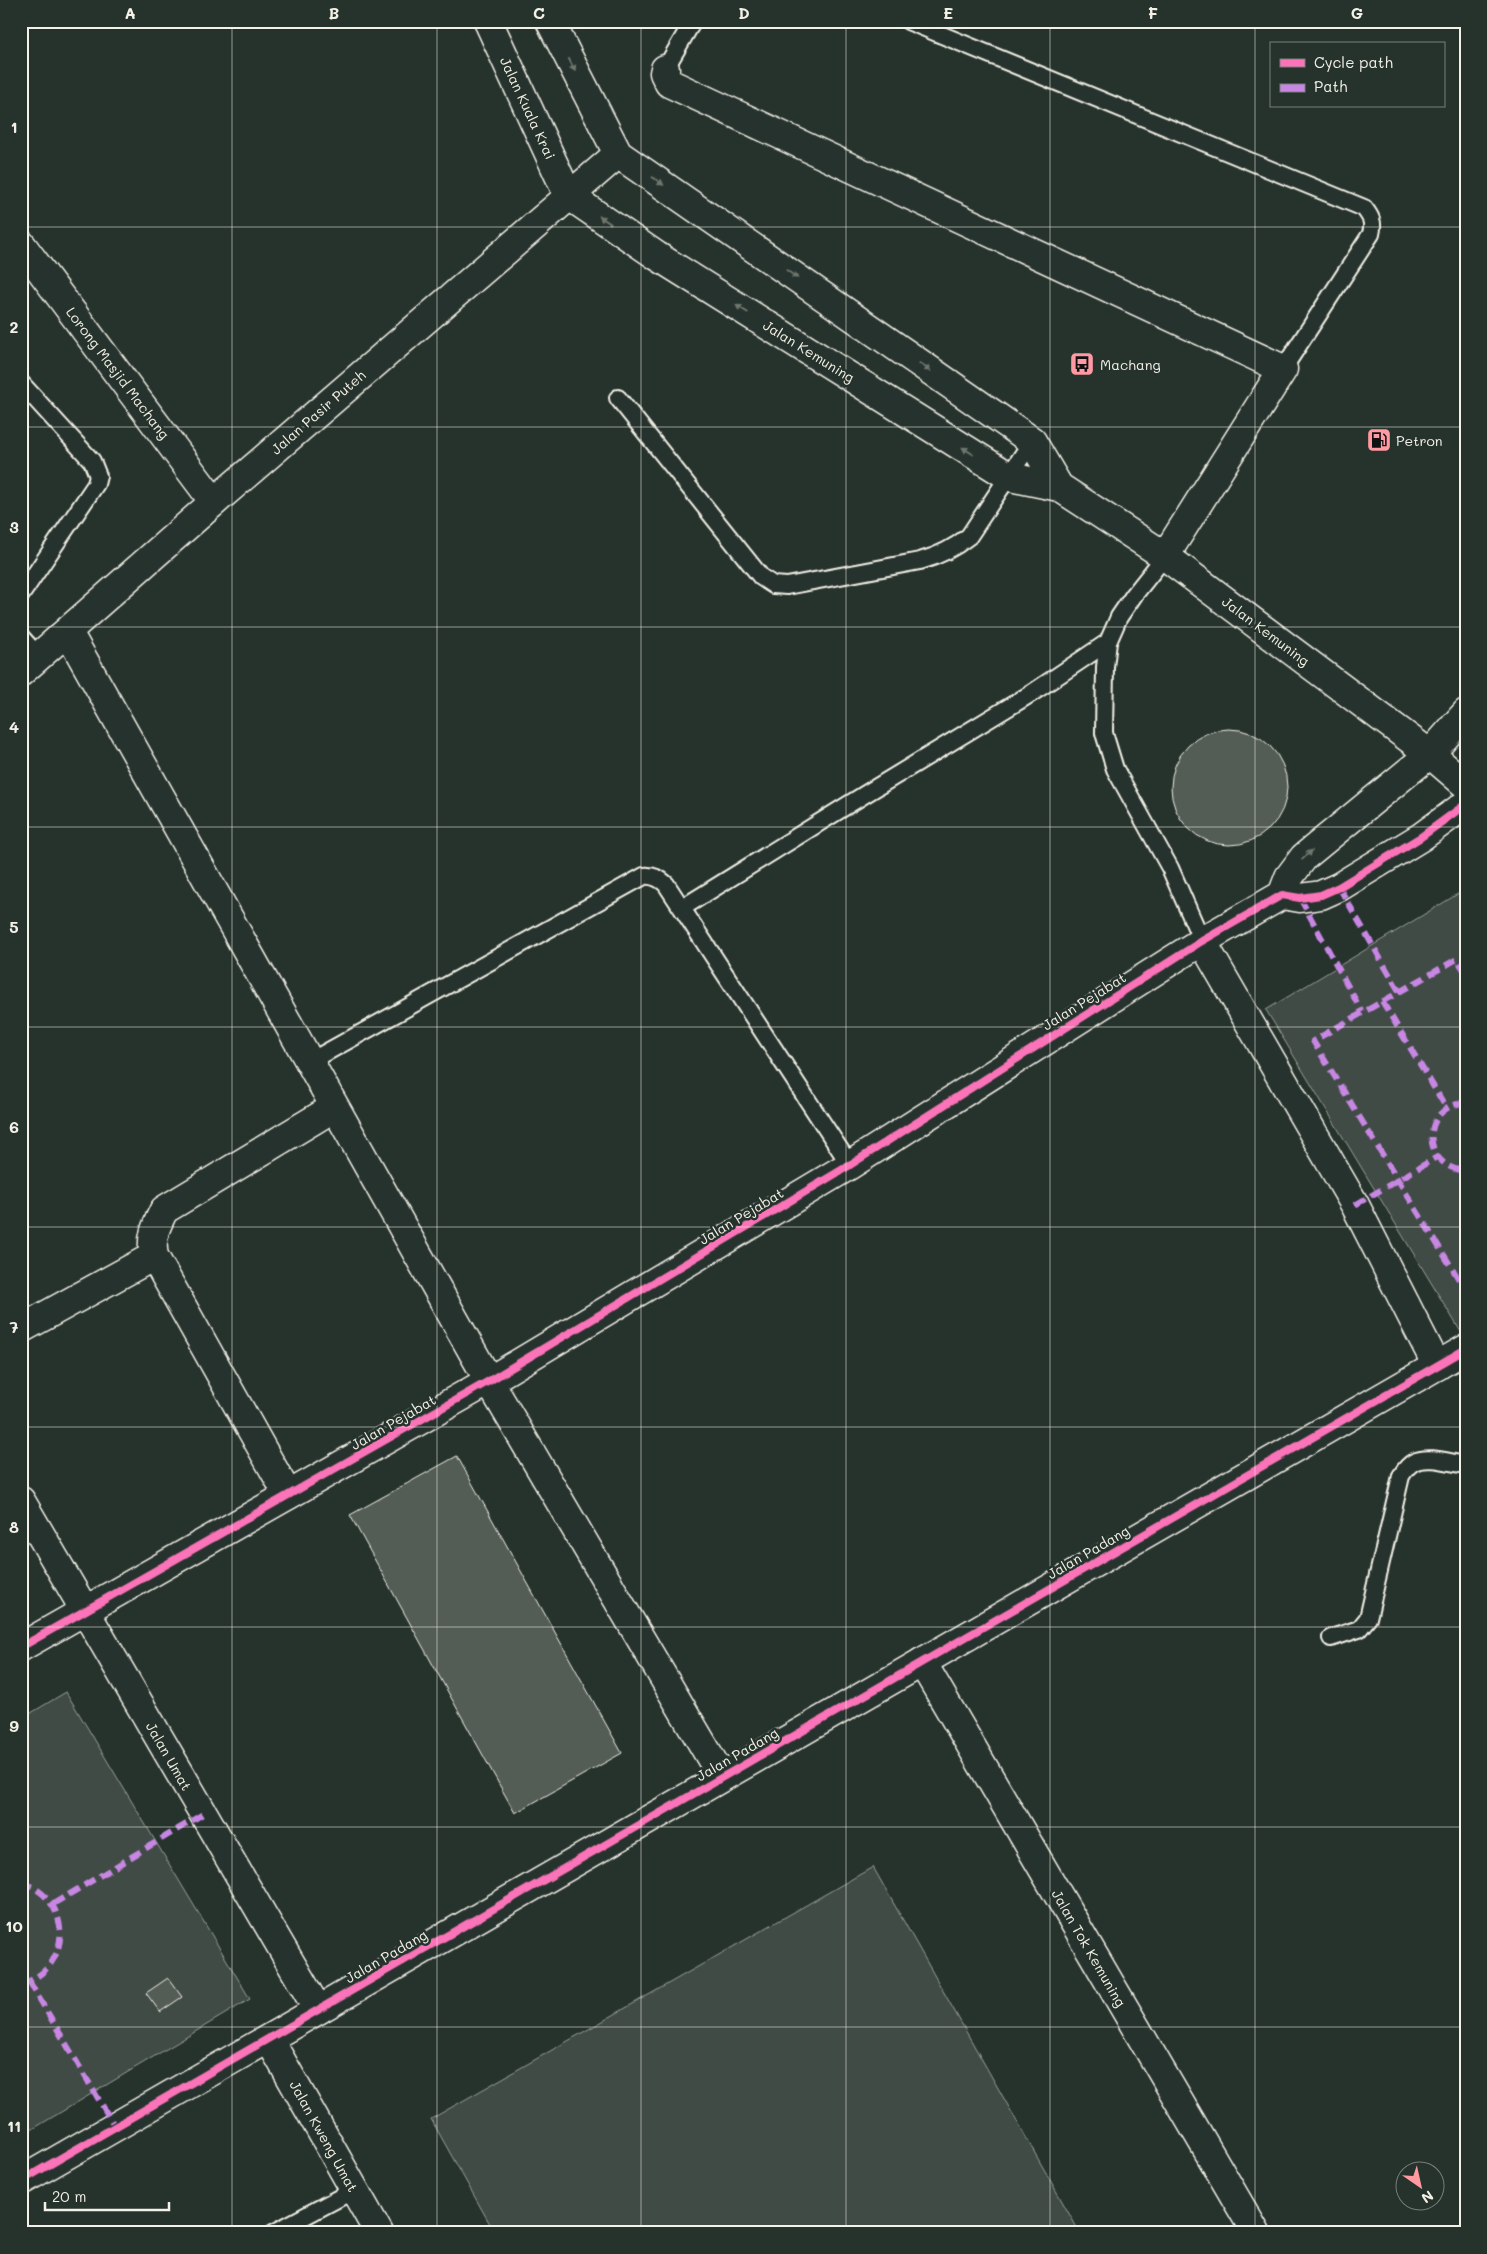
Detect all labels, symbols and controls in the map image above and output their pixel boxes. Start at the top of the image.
text: A [124,2,136,23]
text: B [329,2,339,23]
text: C [533,2,545,23]
text: D [738,2,750,23]
text: E [943,2,953,23]
text: F [1148,2,1158,23]
text: G [1351,2,1363,23]
legend [1270,42,1444,108]
text: Cycle path [1314,52,1393,72]
street label: Jalan Kuala Krai [496,54,560,162]
one-way arrow [568,57,576,72]
text: Path [1314,76,1348,96]
text: 1 [10,116,18,137]
one-way arrow [651,176,665,186]
one-way arrow [598,215,612,225]
one-way arrow [785,269,798,279]
street label: Lorong Masjid Machang [62,303,174,443]
one-way arrow [735,304,748,313]
street label: Jalan Kemuning [760,315,858,387]
text: 2 [10,316,19,337]
bus stop icon: Machang [1069,351,1095,377]
place label: Machang [1100,355,1161,374]
one-way arrow [918,362,932,372]
street label: Jalan Pasir Puteh [267,366,369,458]
fuel station icon: Petron [1366,427,1392,453]
place label: Petron [1396,431,1442,450]
one-way arrow [962,446,975,455]
text: 3 [9,516,19,537]
street label: Jalan Kemuning [1218,592,1314,670]
text: 4 [9,716,19,737]
one-way arrow [1301,849,1313,861]
text: 5 [9,916,19,937]
street label: Jalan Pejabat [1039,968,1129,1034]
text: 6 [9,1116,19,1137]
street label: Jalan Pejabat [695,1183,787,1249]
text: 7 [10,1316,19,1337]
street label: Jalan Pejabat [347,1390,439,1454]
text: 8 [9,1516,19,1537]
street label: Jalan Padang [1044,1521,1132,1583]
text: 9 [9,1715,19,1736]
street label: Jalan Umat [142,1718,196,1794]
street label: Jalan Padang [693,1723,781,1785]
street label: Jalan Tok Kemuning [1048,1886,1130,2010]
text: 10 [5,1915,23,1936]
street label: Jalan Padang [342,1925,430,1987]
street label: Jalan Kweng Umat [285,2077,363,2195]
text: 11 [7,2115,21,2136]
north arrow [1394,2162,1444,2212]
scale bar [45,2179,169,2211]
text: 20 m [52,2186,86,2206]
text: N [1418,2186,1437,2208]

